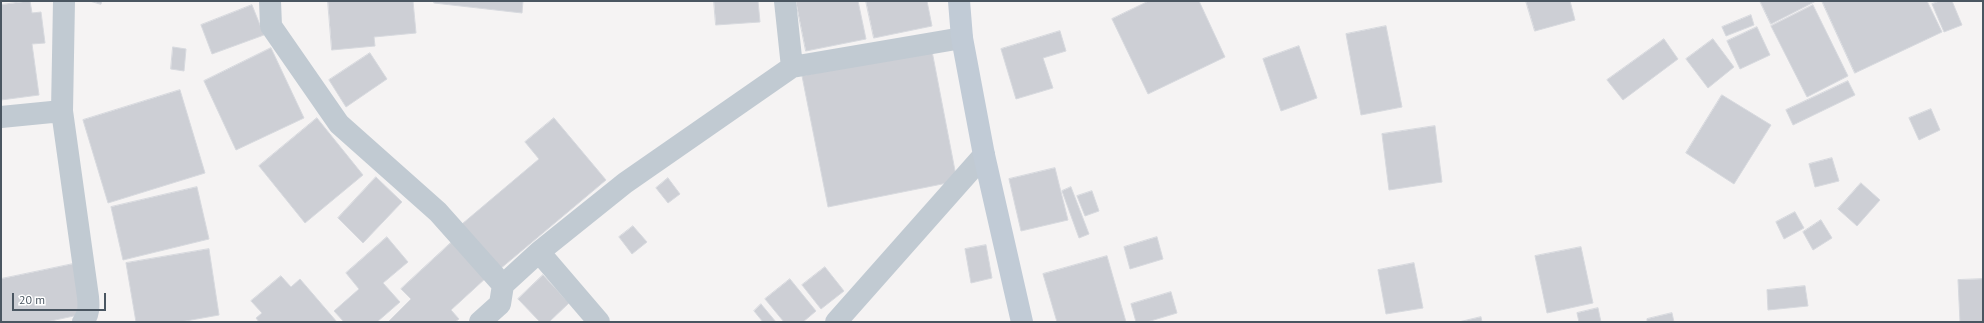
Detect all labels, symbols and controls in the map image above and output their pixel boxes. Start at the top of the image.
scale bar [14,285,108,311]
text: 20 m [19,292,45,307]

